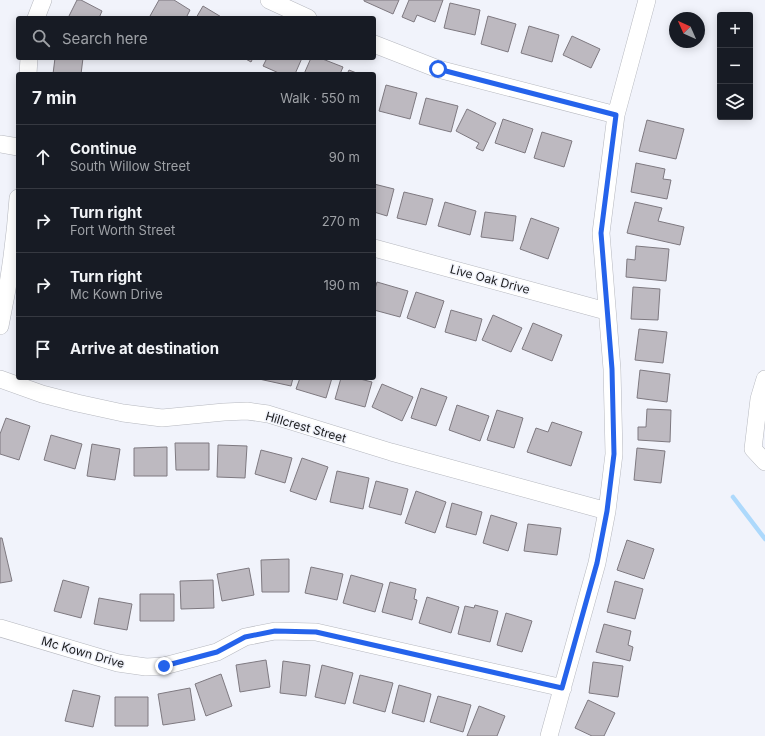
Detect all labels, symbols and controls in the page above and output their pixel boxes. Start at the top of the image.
north arrow [669,12,705,48]
map controls [717,12,753,120]
button: + [717,12,753,48]
search box [16,16,376,60]
icon: search [30,27,52,49]
text: Search here [62,29,148,48]
button: − [717,48,753,84]
route start [429,60,447,78]
button: layers [717,84,753,120]
text: 7 min [32,88,77,108]
text: Walk · 550 m [280,90,360,106]
text: Continue [70,139,137,158]
icon: ahead [32,146,54,168]
text: 90 m [329,149,360,165]
text: South Willow Street [70,158,190,174]
text: Turn right [70,203,142,222]
icon: right [32,210,54,232]
text: 270 m [322,213,360,229]
text: Fort Worth Street [70,222,175,238]
street label: Live Oak Drive [448,261,532,297]
text: Turn right [70,267,142,286]
icon: right [32,274,54,296]
text: 190 m [323,277,360,293]
text: Mc Kown Drive [70,286,163,302]
icon: arrive [32,338,54,360]
text: Arrive at destination [70,339,219,358]
street label: Hillcrest Street [264,408,348,446]
street label: Mc Kown Drive [40,633,126,671]
route end [155,657,173,675]

